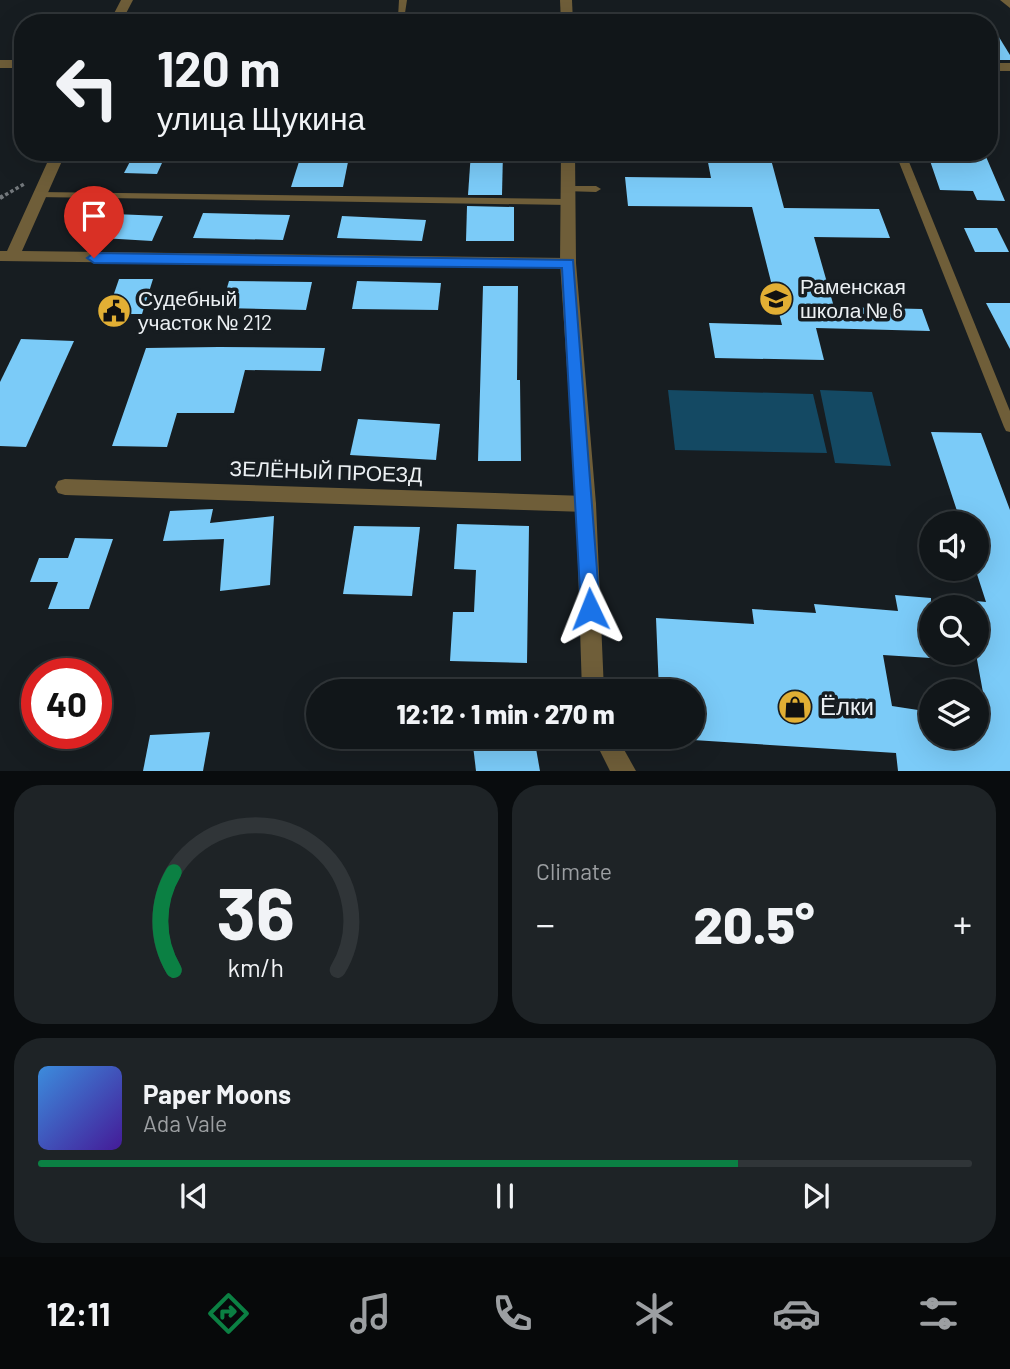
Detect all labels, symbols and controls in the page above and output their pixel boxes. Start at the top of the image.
text: 120 m [157,38,280,97]
icon: left [42,42,133,133]
text: улица Щукина [157,98,365,136]
pin [64,186,124,258]
icon: arrive [75,197,113,235]
place label: Раменская школа № 6 [800,273,906,322]
school or university icon: Раменская школа № 6 [757,280,795,318]
place label: Судебный участок № 212 [138,285,272,334]
public building icon: Судебный участок № 212 [95,292,133,330]
street label: ЗЕЛЁНЫЙ ПРОЕЗД [229,455,423,486]
map controls [919,511,989,749]
button: sound [919,511,989,581]
position arrow [553,572,627,646]
button: search [919,595,989,665]
speed limit sign: 40 [21,658,112,749]
button: layers [919,679,989,749]
shop icon: Ёлки [776,688,814,726]
place label: Ёлки [820,691,874,720]
text: 12:12 · 1 min · 270 m [396,698,615,729]
text: Climate [536,857,612,885]
text: 36 [217,868,295,956]
text: 20.5° [693,892,815,954]
text: − [536,900,555,946]
text: + [953,900,972,946]
text: km/h [228,952,284,982]
text: Paper Moons [143,1078,291,1109]
text: Ada Vale [143,1109,227,1137]
icon: previous [175,1177,213,1215]
icon: pause [486,1177,524,1215]
icon: next [797,1177,835,1215]
icon: directions [204,1289,253,1338]
icon: music [346,1289,395,1338]
icon: phone [488,1289,537,1338]
icon: climate [630,1289,679,1338]
icon: car [772,1289,821,1338]
icon: filters [914,1289,963,1338]
text: 12:11 [47,1294,110,1332]

